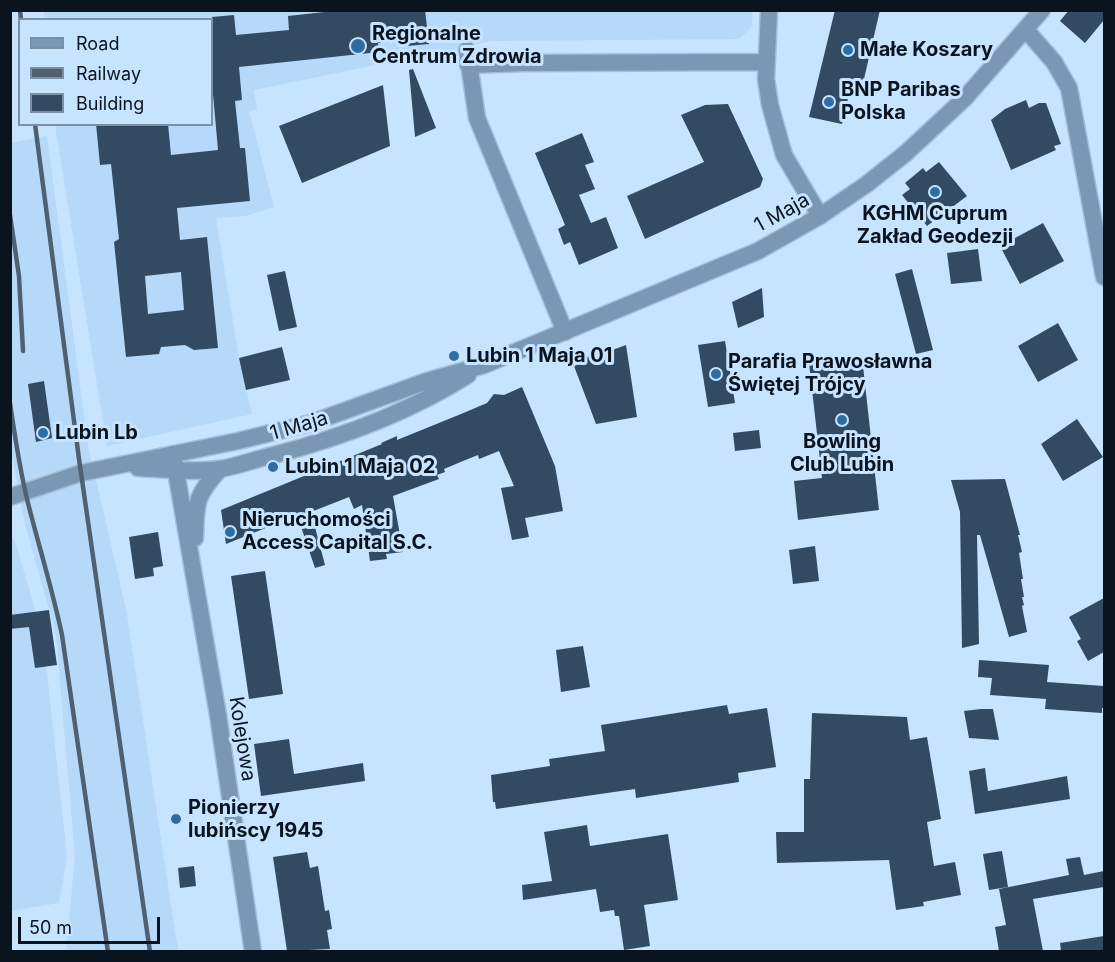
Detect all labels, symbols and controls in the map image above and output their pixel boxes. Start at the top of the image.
legend [18,18,213,126]
place label: Regionalne Centrum Zdrowia [372,22,542,69]
text: Road [76,33,119,54]
marker: Regionalne Centrum Zdrowia [349,37,367,55]
place label: Małe Koszary [860,38,993,62]
marker: Małe Koszary [841,43,855,57]
text: Railway [76,63,141,84]
place label: BNP Paribas Polska [841,78,961,125]
text: Building [76,93,144,114]
marker: BNP Paribas Polska [822,95,836,109]
marker: KGHM Cuprum Zakład Geodezji [928,185,942,199]
street label: 1 Maja [750,188,814,238]
place label: KGHM Cuprum Zakład Geodezji [857,202,1013,249]
place label: Lubin 1 Maja 01 [466,344,612,368]
marker: Lubin 1 Maja 01 [447,349,461,363]
place label: Parafia Prawosławna Świętej Trójcy [728,350,932,397]
marker: Parafia Prawosławna Świętej Trójcy [709,367,723,381]
street label: 1 Maja [267,406,331,446]
marker: Bowling Club Lubin [835,413,849,427]
place label: Lubin Lb [55,421,138,445]
marker: Lubin Lb [36,426,50,440]
place label: Bowling Club Lubin [790,430,894,477]
place label: Lubin 1 Maja 02 [285,455,435,479]
marker: Lubin 1 Maja 02 [266,460,280,474]
place label: Nieruchomości Access Capital S.C. [242,508,433,555]
marker: Nieruchomości Access Capital S.C. [223,525,237,539]
street label: Kolejowa [223,695,261,783]
place label: Pionierzy lubińscy 1945 [188,796,324,843]
marker: Pionierzy lubińscy 1945 [169,812,183,826]
scale bar [21,905,164,943]
text: 50 m [29,917,72,938]

